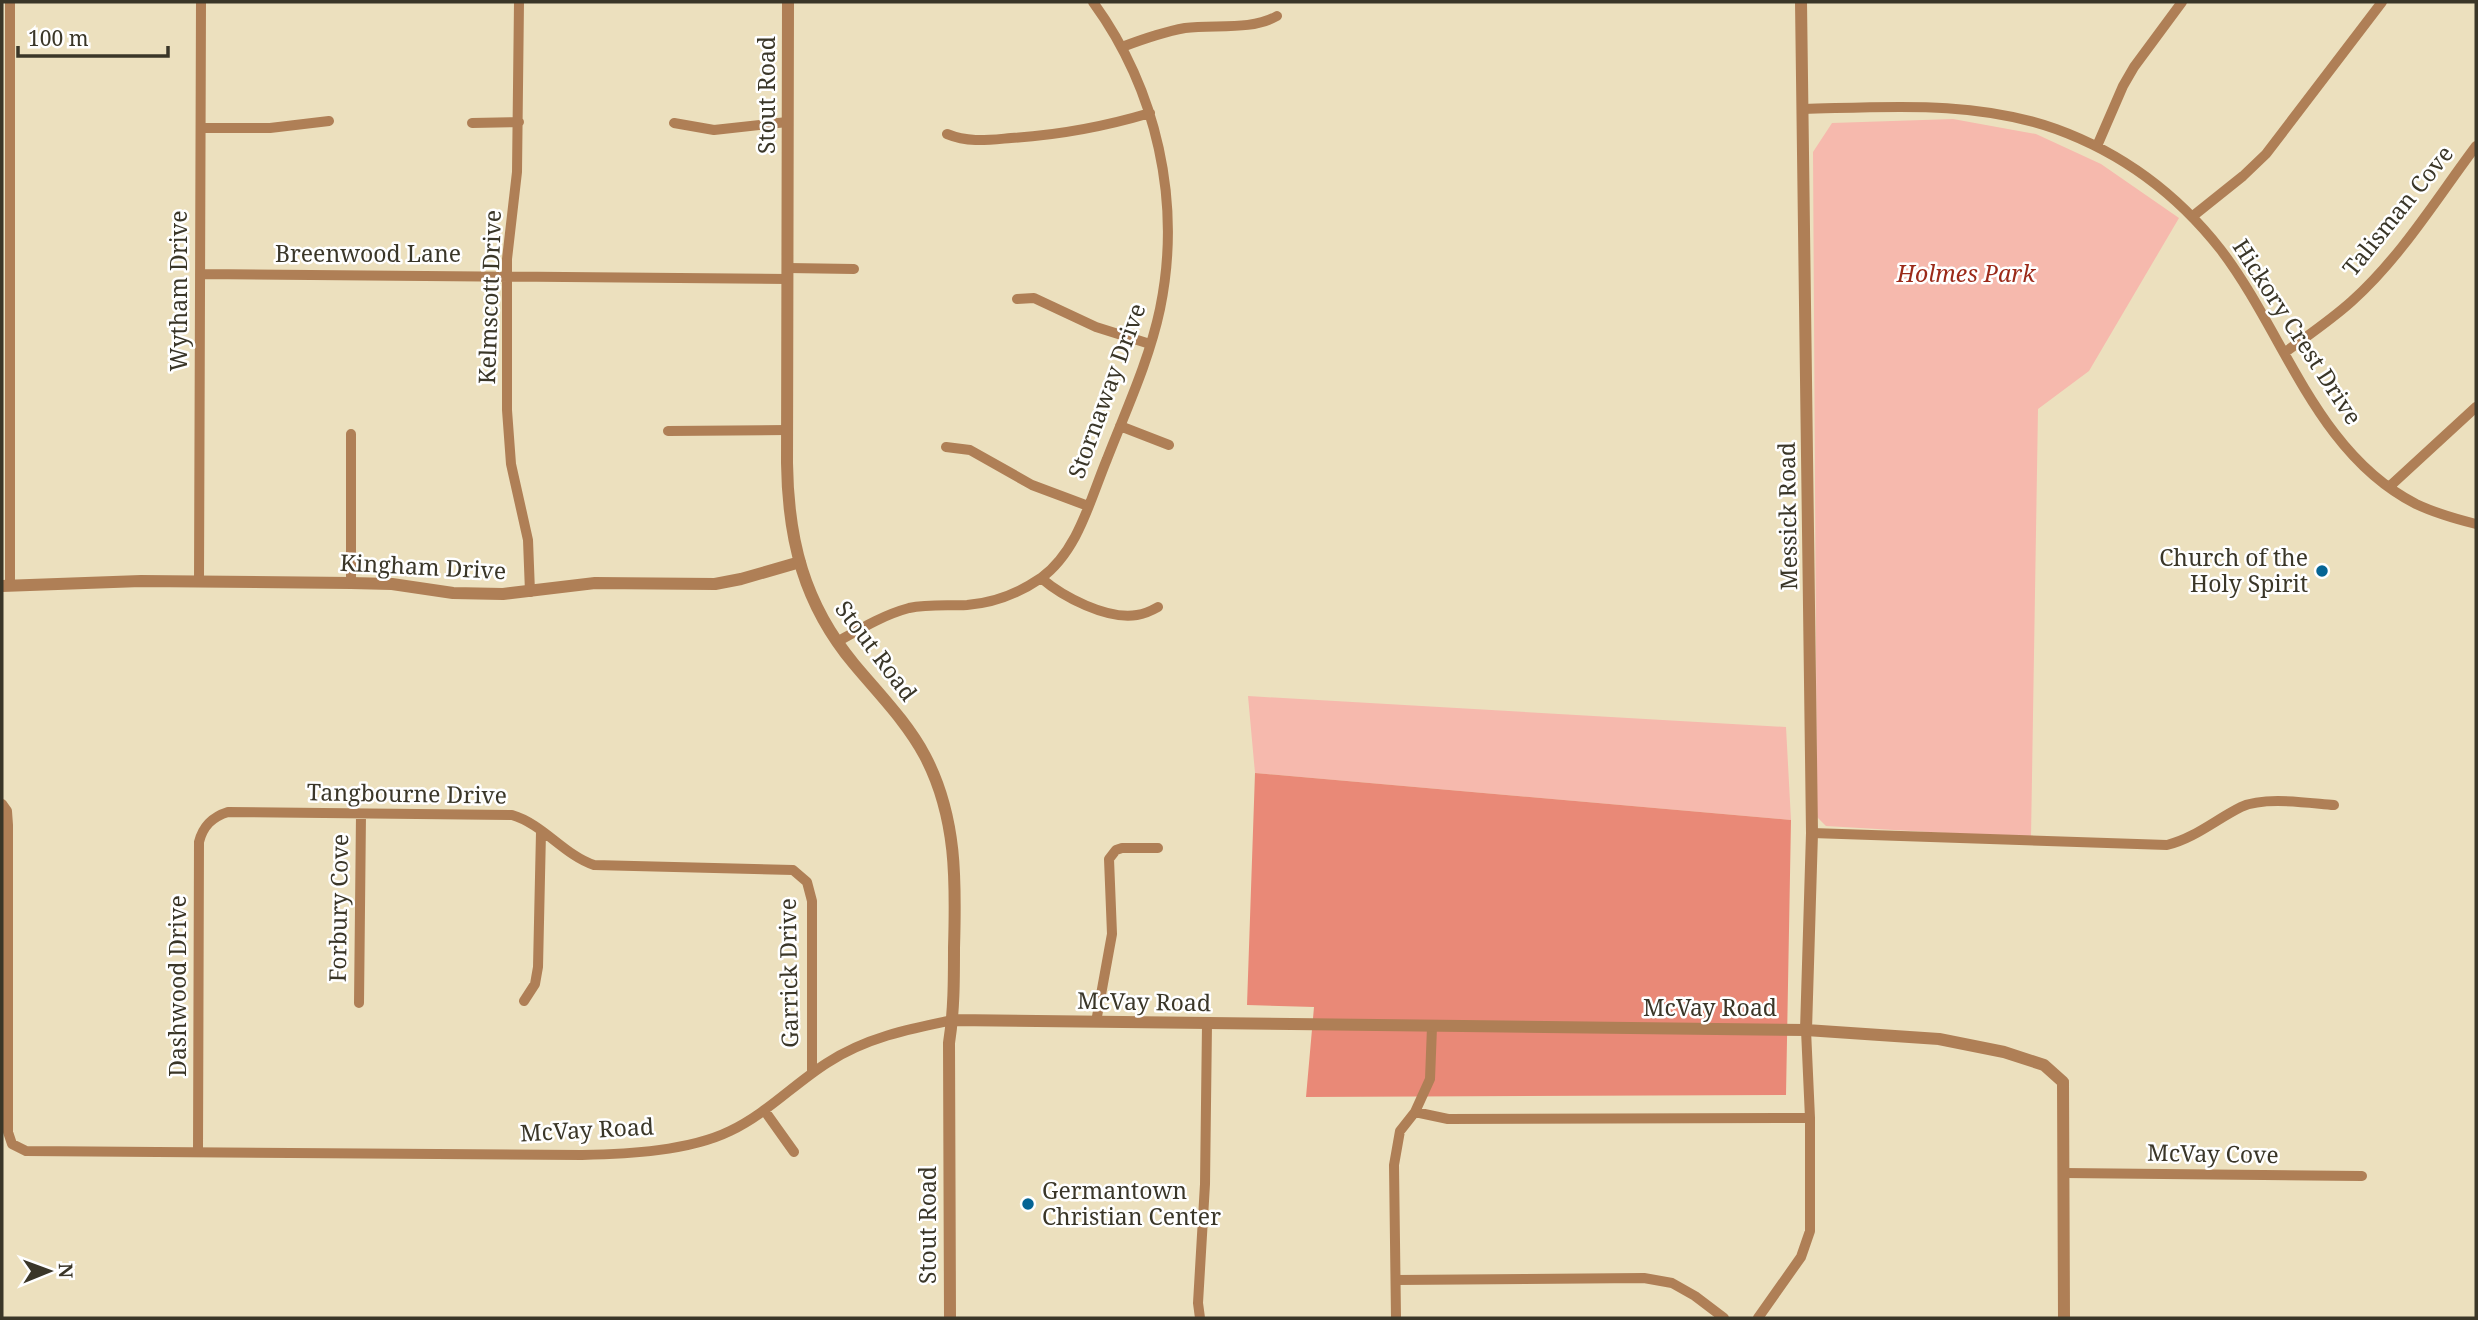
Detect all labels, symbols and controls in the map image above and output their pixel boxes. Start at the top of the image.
scale bar [18,14,168,58]
text: 100 m [28,24,89,52]
street label: Stout Road [750,36,782,154]
street label: Talisman Cove [2335,138,2460,283]
street label: Kelmscott Drive [470,209,508,385]
street label: Wytham Drive [162,211,194,371]
street label: Hickory Crest Drive [2226,232,2370,430]
street label: Breenwood Lane [275,237,461,269]
park label: Holmes Park [1896,257,2036,289]
street label: Stornaway Drive [1060,299,1153,483]
street label: Messick Road [1770,442,1804,590]
place label: Church of the Holy Spirit [2159,541,2308,599]
street label: Kingham Drive [339,546,507,586]
marker: Church of the Holy Spirit [2314,563,2330,579]
street label: Stout Road [829,594,925,707]
street label: Tangbourne Drive [307,775,507,811]
street label: Forbury Cove [321,834,355,982]
street label: Dashwood Drive [161,895,193,1077]
street label: Garrick Drive [771,898,805,1048]
street label: McVay Road [1077,984,1211,1018]
street label: McVay Road [1643,991,1777,1023]
street label: McVay Road [519,1110,655,1148]
street label: McVay Cove [2147,1136,2279,1170]
street label: Stout Road [911,1166,943,1284]
place label: Germantown Christian Center [1042,1174,1221,1232]
marker: Germantown Christian Center [1020,1196,1036,1212]
north arrow [14,1236,84,1306]
text: N [53,1263,79,1278]

